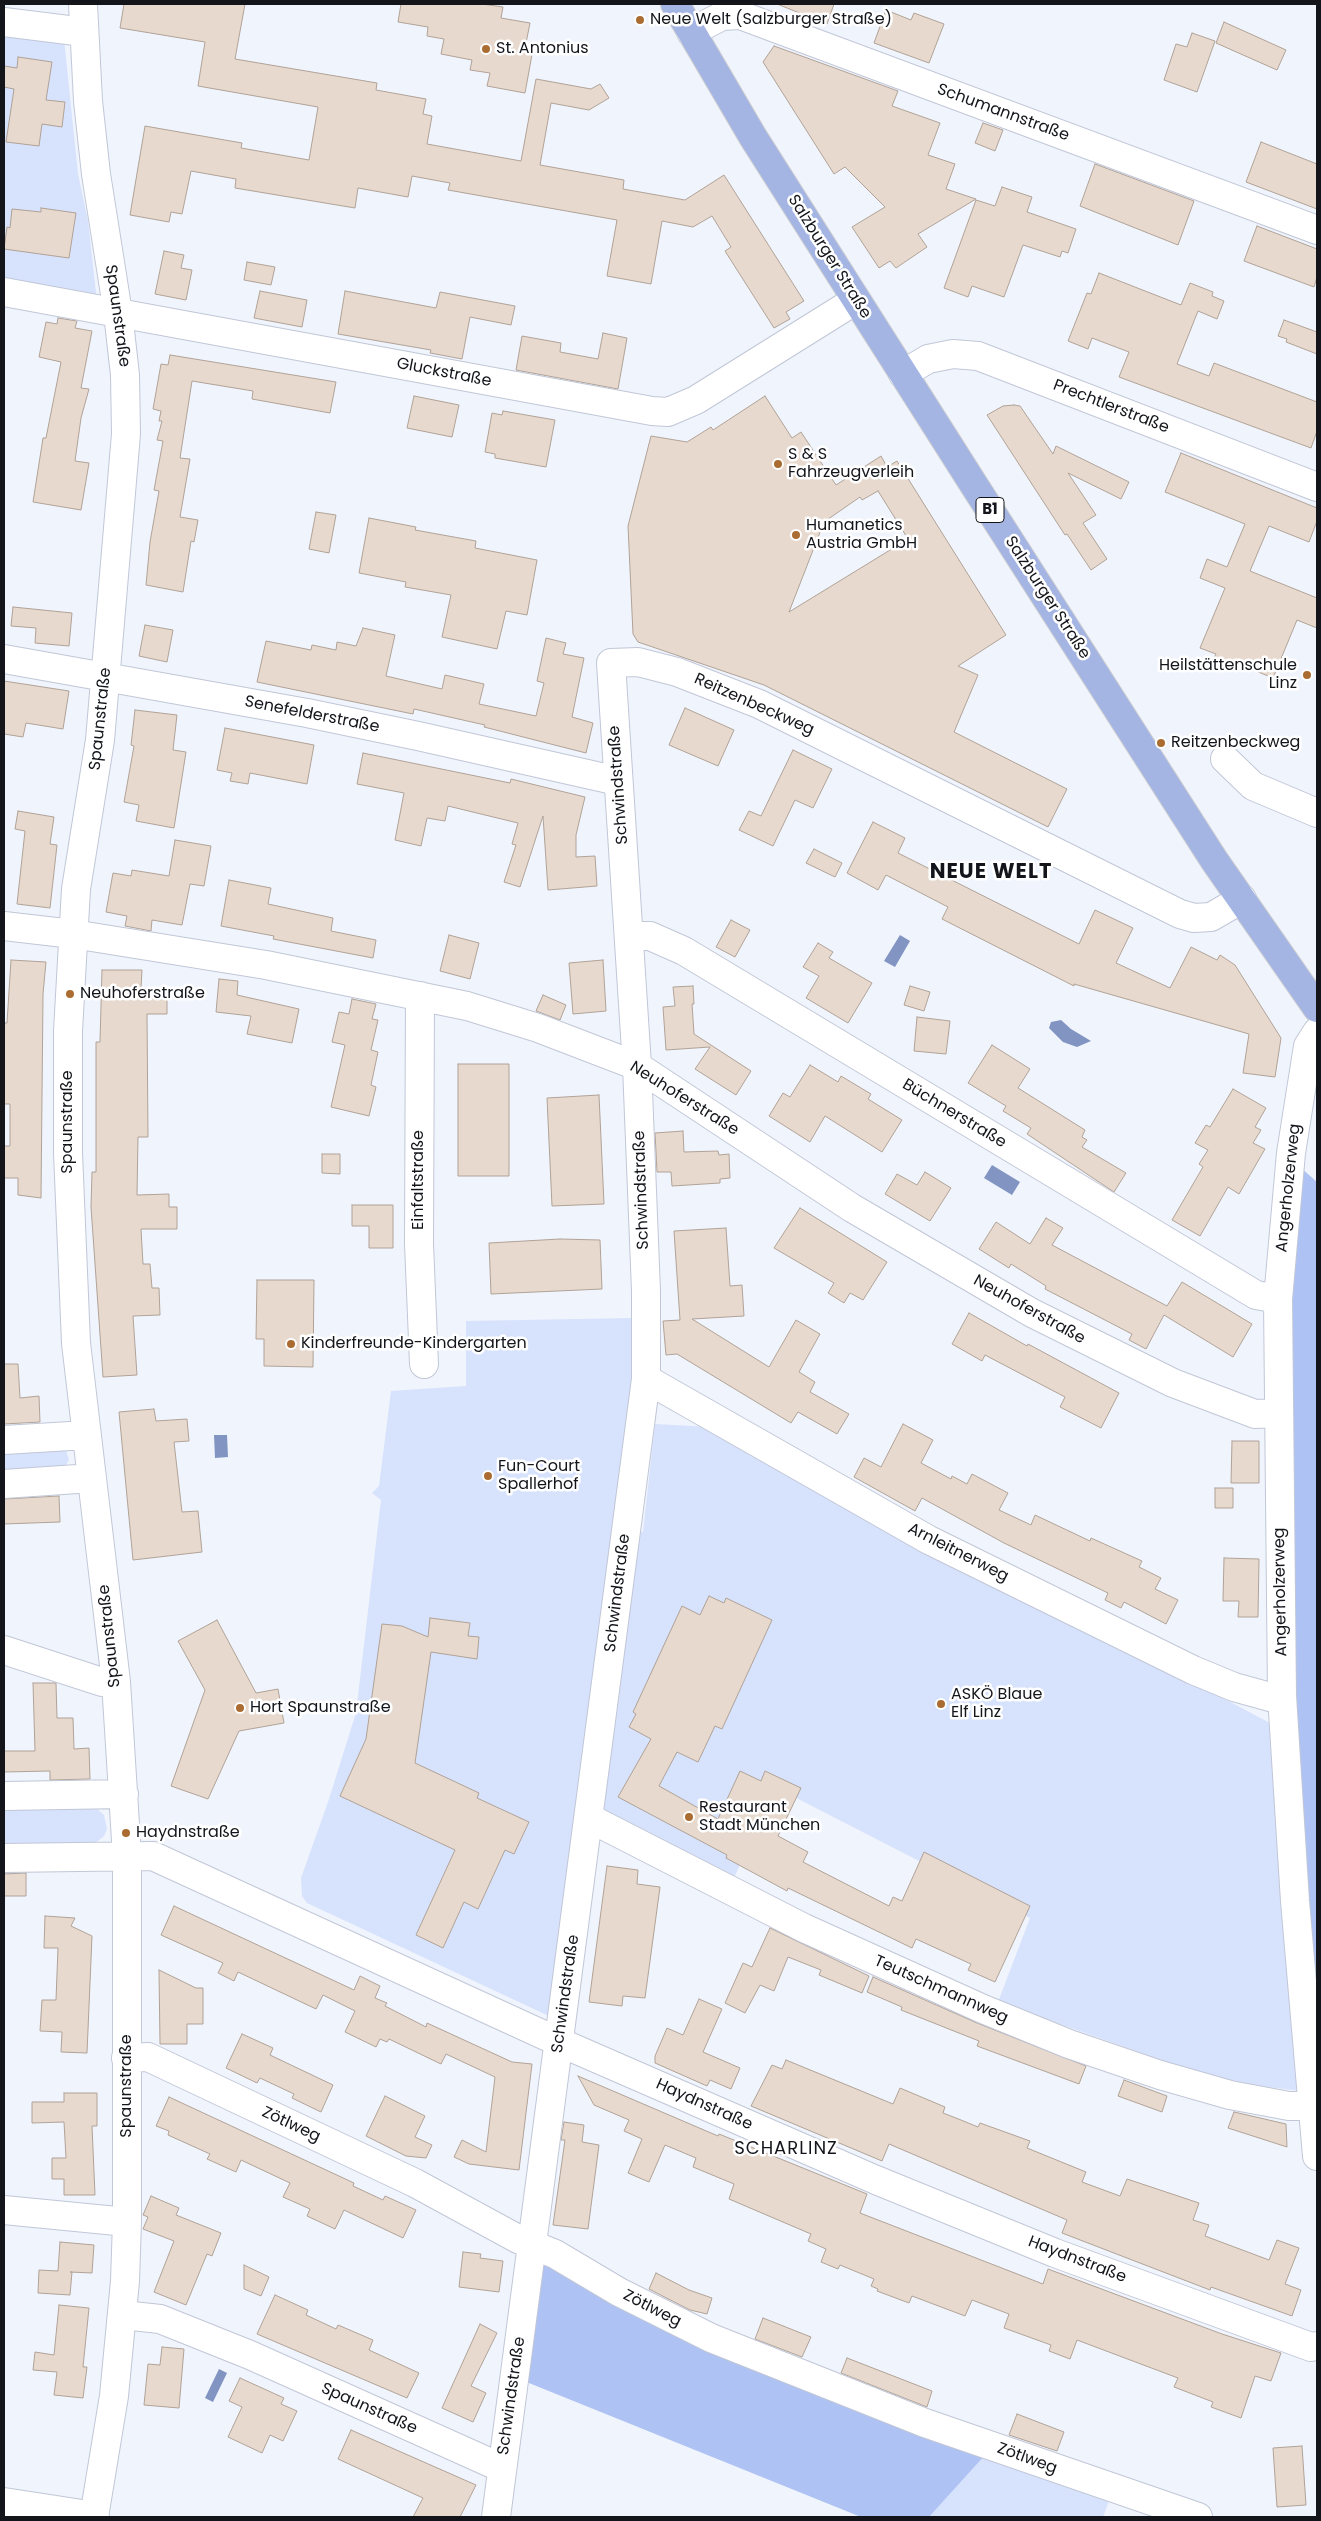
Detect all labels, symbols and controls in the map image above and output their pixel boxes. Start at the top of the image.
place label: Neue Welt (Salzburger Straße) [650,10,892,30]
marker: Neue Welt (Salzburger Straße) [634,14,646,26]
place label: St. Antonius [496,39,589,59]
marker: St. Antonius [480,43,492,55]
street label: Schumannstraße [934,80,1072,146]
street label: Salzburger Straße [783,192,875,322]
street label: Spaunstraße [100,264,134,368]
street label: Gluckstraße [395,354,493,392]
street label: Prechtlerstraße [1050,376,1172,438]
place label: S & S Fahrzeugverleih [788,445,914,483]
marker: S & S Fahrzeugverleih [772,458,784,470]
road number: B1 [976,498,1004,522]
place label: Humanetics Austria GmbH [806,516,917,554]
marker: Humanetics Austria GmbH [790,529,802,541]
street label: Salzburger Straße [1000,533,1094,663]
place label: Heilstättenschule Linz [1159,656,1297,694]
street label: Spaunstraße [86,667,116,771]
marker: Heilstättenschule Linz [1301,669,1313,681]
street label: Reitzenbeckweg [691,670,817,740]
street label: Senefelderstraße [243,692,381,738]
street label: Schwindstraße [605,725,633,845]
place label: Reitzenbeckweg [1171,733,1300,753]
marker: Reitzenbeckweg [1155,737,1167,749]
district label: NEUE WELT [929,860,1053,886]
place label: Neuhoferstraße [80,984,205,1004]
marker: Neuhoferstraße [64,988,76,1000]
street label: Neuhoferstraße [626,1058,742,1140]
street label: Spaunstraße [58,1070,78,1174]
street label: Büchnerstraße [899,1075,1009,1153]
street label: Angerholzerweg [1273,1123,1305,1253]
street label: Einfaltstraße [409,1130,429,1230]
street label: Schwindstraße [630,1130,654,1250]
street label: Neuhoferstraße [970,1271,1088,1349]
place label: Kinderfreunde-Kindergarten [301,1334,527,1354]
marker: Kinderfreunde-Kindergarten [285,1338,297,1350]
place label: Fun-Court Spallerhof [498,1457,580,1495]
marker: Fun-Court Spallerhof [482,1470,494,1482]
street label: Arnleitnerweg [904,1519,1012,1587]
street label: Angerholzerweg [1270,1527,1292,1657]
street label: Schwindstraße [601,1533,635,1653]
street label: Spaunstraße [95,1584,125,1688]
place label: ASKÖ Blaue Elf Linz [951,1685,1042,1723]
place label: Hort Spaunstraße [250,1698,391,1718]
marker: ASKÖ Blaue Elf Linz [935,1698,947,1710]
marker: Hort Spaunstraße [234,1702,246,1714]
place label: Restaurant Stadt München [699,1798,820,1836]
marker: Restaurant Stadt München [683,1811,695,1823]
place label: Haydnstraße [136,1823,240,1843]
marker: Haydnstraße [120,1827,132,1839]
street label: Schwindstraße [548,1934,584,2054]
street label: Teutschmannweg [871,1952,1011,2028]
street label: Spaunstraße [117,2034,137,2138]
street label: Haydnstraße [653,2075,755,2135]
street label: Zötlweg [259,2103,323,2147]
district label: SCHARLINZ [733,2138,839,2160]
street label: Haydnstraße [1025,2232,1129,2288]
street label: Zötlweg [620,2286,684,2332]
street label: Schwindstraße [494,2336,530,2456]
street label: Spaunstraße [318,2379,420,2439]
street label: Zötlweg [994,2439,1060,2479]

